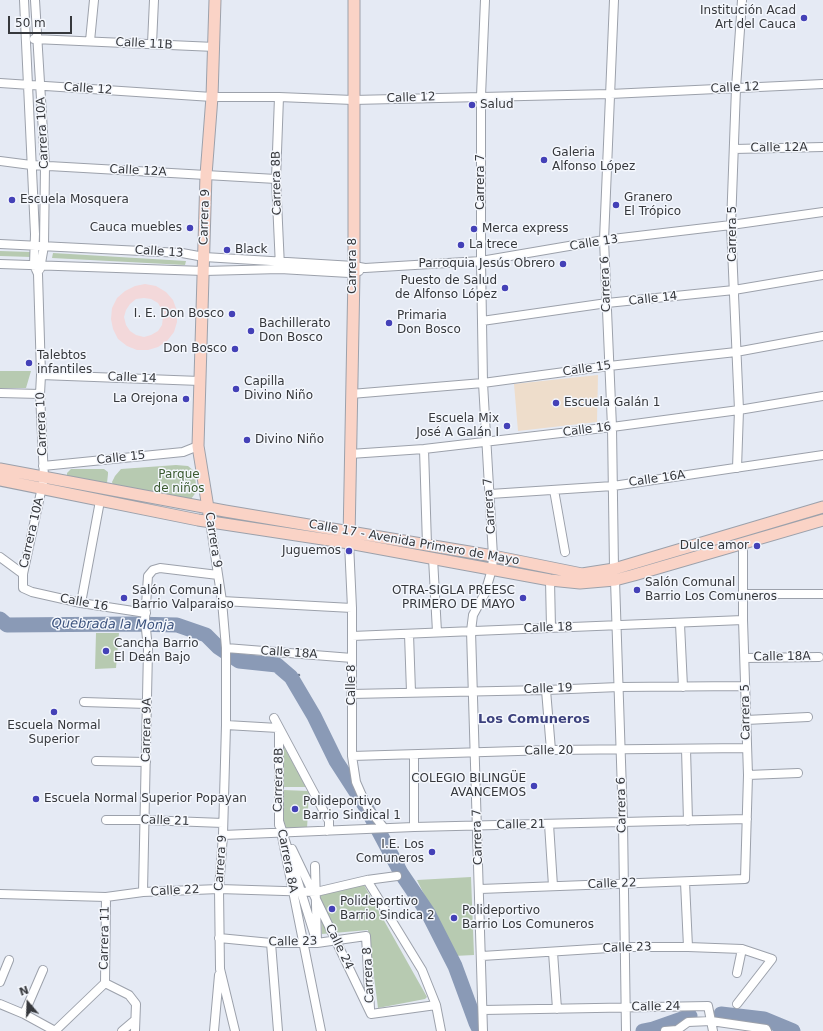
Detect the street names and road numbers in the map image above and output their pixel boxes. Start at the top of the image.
street label: Calle 11B [115,35,173,53]
street label: Calle 12 [63,80,113,98]
street label: Calle 12 [710,80,760,96]
street label: Calle 12 [386,90,436,106]
street label: Carrera 10A [34,97,52,169]
street label: Calle 12A [750,140,808,156]
street label: Carrera 8B [269,151,285,215]
street label: Carrera 7 [474,154,488,210]
street label: Calle 12A [109,162,167,180]
street label: Carrera 9 [197,189,213,245]
street label: Carrera 5 [726,206,740,262]
street label: Calle 13 [569,232,619,254]
street label: Carrera 8 [346,238,360,294]
street label: Calle 13 [134,243,184,261]
street label: Carrera 6 [598,256,614,312]
street label: Calle 14 [628,289,678,309]
street label: Calle 15 [562,358,612,380]
street label: Calle 14 [107,370,157,386]
street label: Carrera 10 [34,392,50,456]
street label: Calle 16 [562,420,612,440]
street label: Calle 15 [96,448,146,468]
street label: Calle 16A [628,468,686,490]
street label: Carrera 7 [481,477,499,535]
street label: Carrera 10A [17,496,47,570]
street label: Carrera 9 [201,511,225,569]
street label: Calle 17 - Avenida Primero de Mayo [308,517,520,569]
street label: Calle 16 [59,592,109,614]
street label: Calle 18 [523,620,573,636]
street label: Calle 18A [260,644,318,662]
street label: Calle 18A [753,649,811,665]
street label: Calle 8 [345,664,359,706]
street label: Calle 19 [523,681,573,697]
street label: Carrera 5 [738,684,754,740]
street label: Carrera 9A [139,698,155,762]
street label: Calle 20 [524,743,574,759]
street label: Carrera 8B [271,748,287,812]
street label: Carrera 6 [614,777,630,833]
street label: Carrera 7 [470,809,486,865]
street label: Calle 21 [140,813,190,829]
street label: Calle 21 [496,817,546,833]
street label: Carrera 8A [274,828,300,894]
street label: Carrera 9 [212,834,230,892]
street label: Calle 22 [587,876,637,892]
street label: Calle 22 [150,883,200,899]
street label: Carrera 11 [97,906,113,970]
street label: Calle 24 [322,922,356,972]
street label: Calle 23 [268,934,318,950]
street label: Calle 23 [602,940,652,956]
street label: Carrera 8 [360,947,378,1003]
street label: Calle 24 [631,999,681,1015]

